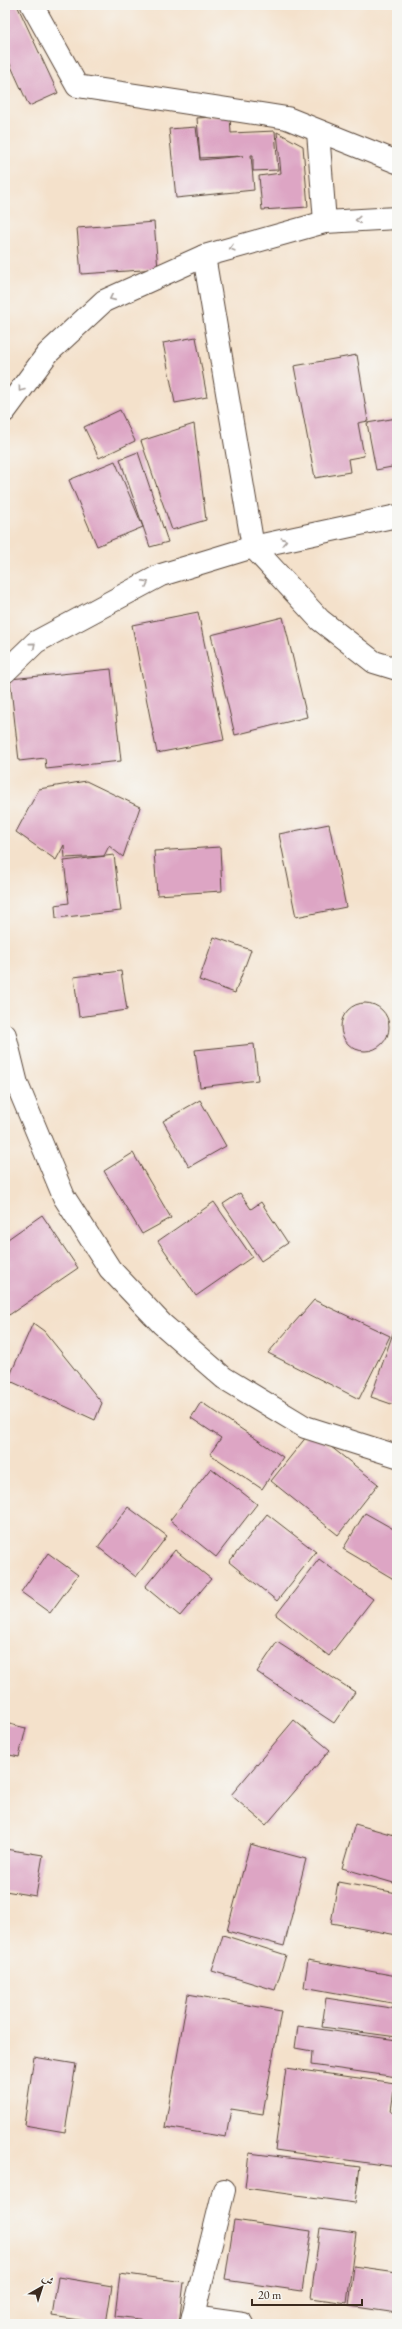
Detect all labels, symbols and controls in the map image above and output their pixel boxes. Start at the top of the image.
one-way arrow [355,216,361,224]
one-way arrow [229,243,236,252]
one-way arrow [109,293,116,301]
one-way arrow [19,385,26,392]
one-way arrow [281,537,287,545]
one-way arrow [142,580,150,588]
one-way arrow [28,643,35,650]
north arrow [22,2267,62,2307]
text: ش [40,2270,57,2288]
scale bar [252,2281,362,2307]
text: 20 m [258,2287,282,2303]

